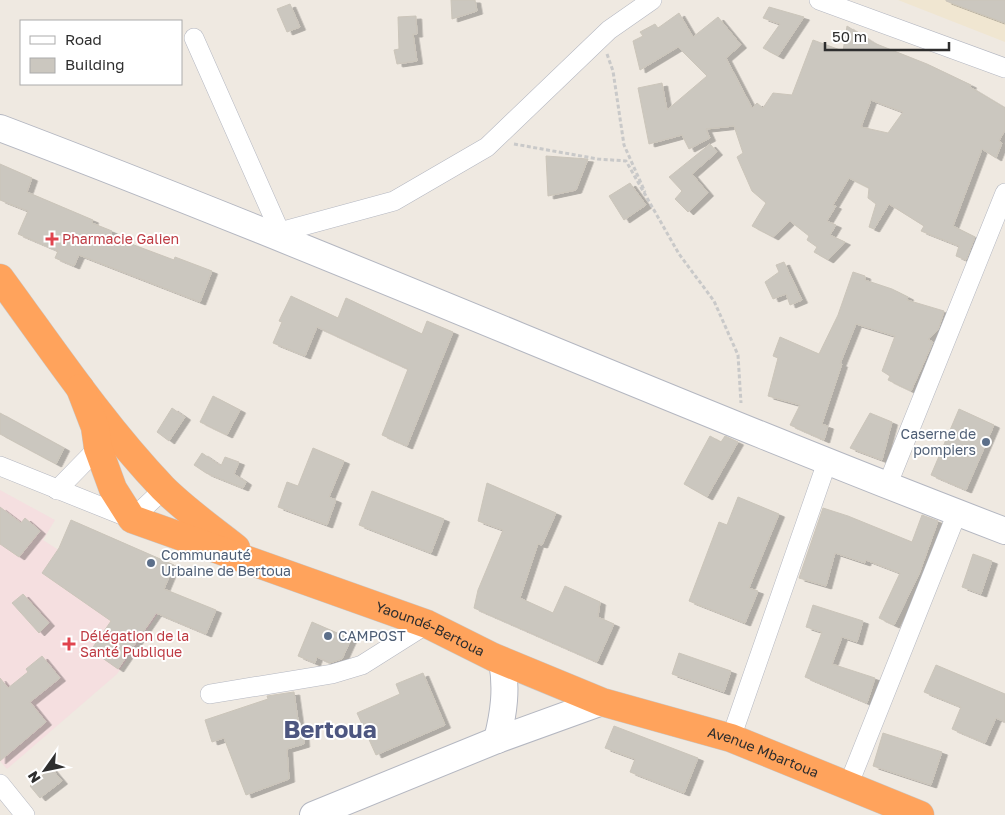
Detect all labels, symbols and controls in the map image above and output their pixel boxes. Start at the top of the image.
legend [20,20,182,85]
scale bar [825,20,949,52]
text: 50 m [832,27,867,45]
text: Road [65,30,102,48]
text: Building [65,55,125,73]
place label: Pharmacie Galien [62,230,179,247]
marker: Pharmacie Galien [46,233,58,245]
place label: Caserne de pompiers [901,425,976,458]
marker: Caserne de pompiers [980,436,992,448]
place label: Communauté Urbaine de Bertoua [161,546,291,579]
marker: Communauté Urbaine de Bertoua [145,557,157,569]
street label: Yaoundé-Bertoua [374,597,488,659]
place label: Délégation de la Santé Publique [80,627,189,660]
place label: CAMPOST [338,627,406,644]
marker: CAMPOST [322,630,334,642]
marker: Délégation de la Santé Publique [62,637,76,651]
district label: Bertoua [283,714,377,743]
street label: Avenue Mbartoua [706,723,821,781]
north arrow [20,745,70,795]
text: N [24,768,44,786]

